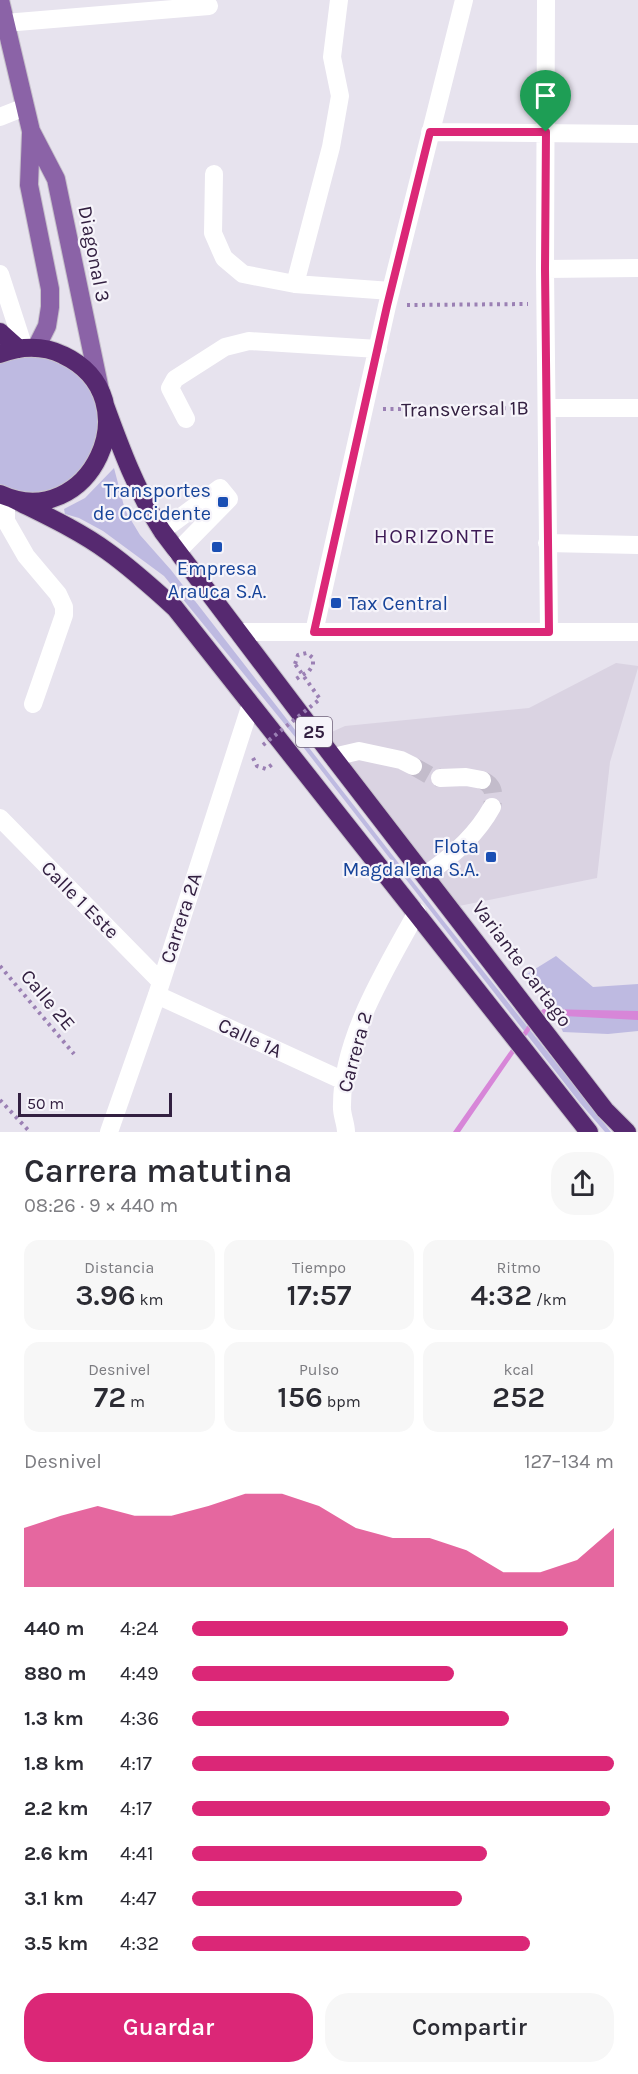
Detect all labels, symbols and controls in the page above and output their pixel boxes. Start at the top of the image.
pin [520,70,571,132]
icon: arrive [529,79,562,112]
street label: Diagonal 3 [73,204,115,304]
street label: Transversal 1B [401,396,529,422]
place label: Transportes de Occidente [93,479,211,525]
marker: Transportes de Occidente [216,495,230,509]
district label: HORIZONTE [374,524,496,548]
marker: Empresa Arauca S.A. [210,540,224,554]
place label: Empresa Arauca S.A. [168,557,266,603]
place label: Tax Central [348,592,448,615]
marker: Tax Central [329,596,343,610]
road number: 25 [296,717,332,747]
place label: Flota Magdalena S.A. [342,835,479,881]
marker: Flota Magdalena S.A. [484,850,498,864]
street label: Calle 1 Este [36,856,124,944]
street label: Carrera 2A [156,870,206,966]
street label: Variante Cartago [467,897,577,1031]
street label: Calle 2E [16,965,80,1035]
street label: Carrera 2 [333,1009,377,1095]
street label: Calle 1A [215,1013,285,1063]
scale bar [18,1090,172,1118]
text: 50 m [27,1094,64,1113]
text: Carrera matutina [24,1152,293,1190]
button: share [551,1152,614,1215]
text: 08:26 · 9 × 440 m [24,1194,178,1217]
text: Distancia [84,1258,154,1277]
text: Tiempo [292,1258,346,1277]
text: Ritmo [497,1258,541,1277]
text: 3.96 [75,1277,136,1313]
text: 17:57 [287,1277,351,1313]
text: 4:32 [470,1277,532,1313]
text: km [136,1290,163,1309]
text: /km [532,1290,567,1309]
text: Desnivel [88,1360,151,1379]
text: Pulso [299,1360,339,1379]
text: kcal [503,1360,534,1379]
text: 72 [94,1379,126,1415]
text: 156 [277,1379,323,1415]
text: 252 [492,1379,545,1415]
text: m [126,1392,145,1411]
text: bpm [323,1392,361,1411]
text: Desnivel [24,1450,102,1473]
text: 127–134 m [524,1450,614,1473]
text: 440 m [24,1617,85,1640]
text: 4:24 [120,1617,159,1640]
text: 880 m [24,1662,87,1685]
text: 4:49 [120,1662,159,1685]
text: 1.3 km [24,1707,84,1730]
text: 4:36 [120,1707,159,1730]
text: 1.8 km [24,1752,84,1775]
text: 4:17 [120,1752,152,1775]
text: 2.2 km [24,1797,88,1820]
text: 4:17 [120,1797,152,1820]
text: 2.6 km [24,1842,88,1865]
text: 4:41 [120,1842,154,1865]
text: 3.1 km [24,1887,84,1910]
text: 4:47 [120,1887,156,1910]
text: 3.5 km [24,1932,88,1955]
text: 4:32 [120,1932,159,1955]
button: Guardar [24,1993,313,2062]
button: Compartir [325,1993,614,2062]

